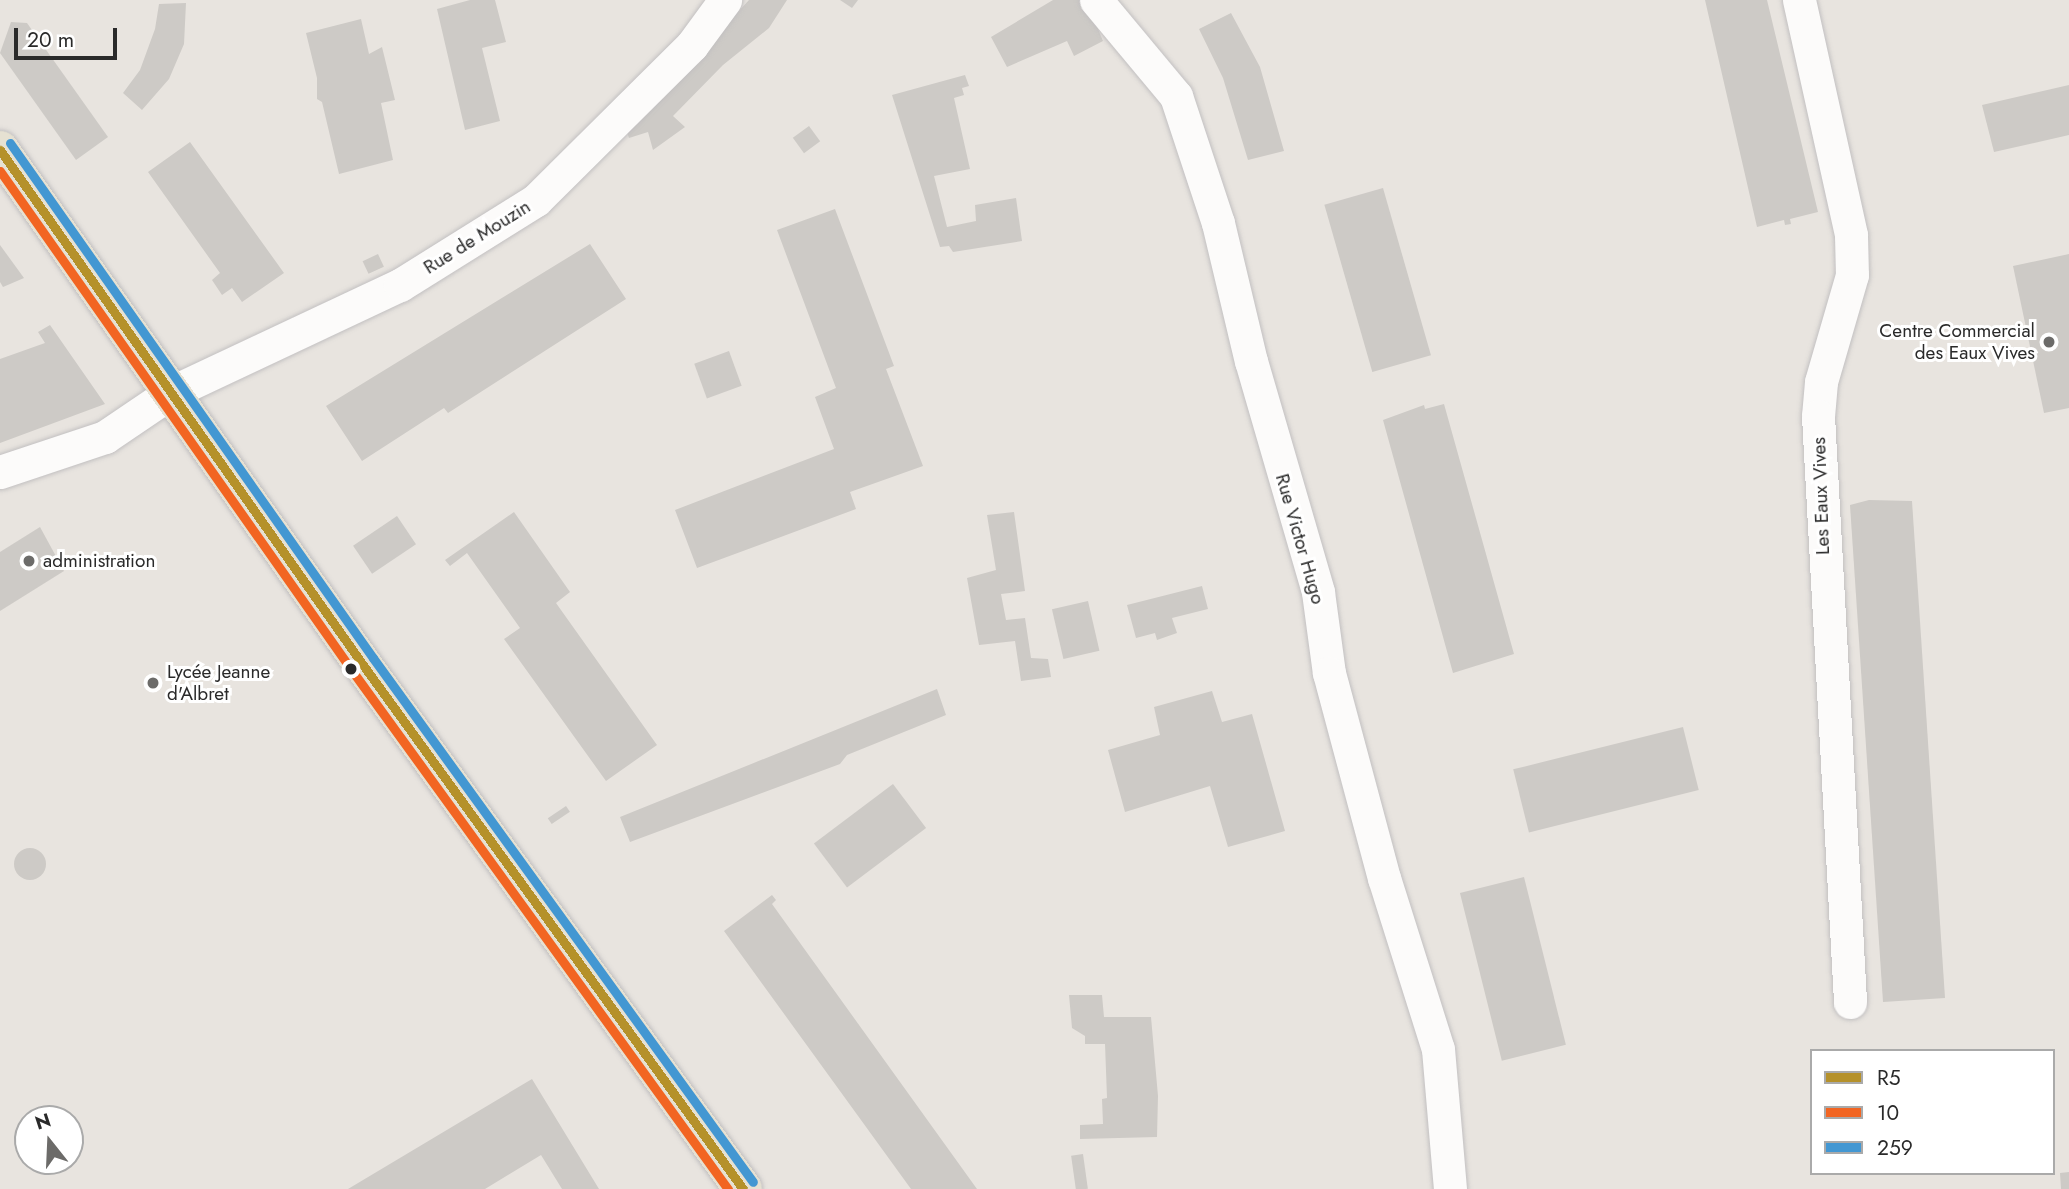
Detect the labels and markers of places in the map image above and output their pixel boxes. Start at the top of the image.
place label: Centre Commercial des Eaux Vives [1879,320,2035,364]
marker: Centre Commercial des Eaux Vives [2041,334,2057,350]
place label: administration [43,550,155,572]
marker: administration [21,553,37,569]
place label: Lycée Jeanne d'Albret [167,661,270,705]
unlabelled marker [344,662,358,676]
marker: Lycée Jeanne d'Albret [145,675,161,691]

